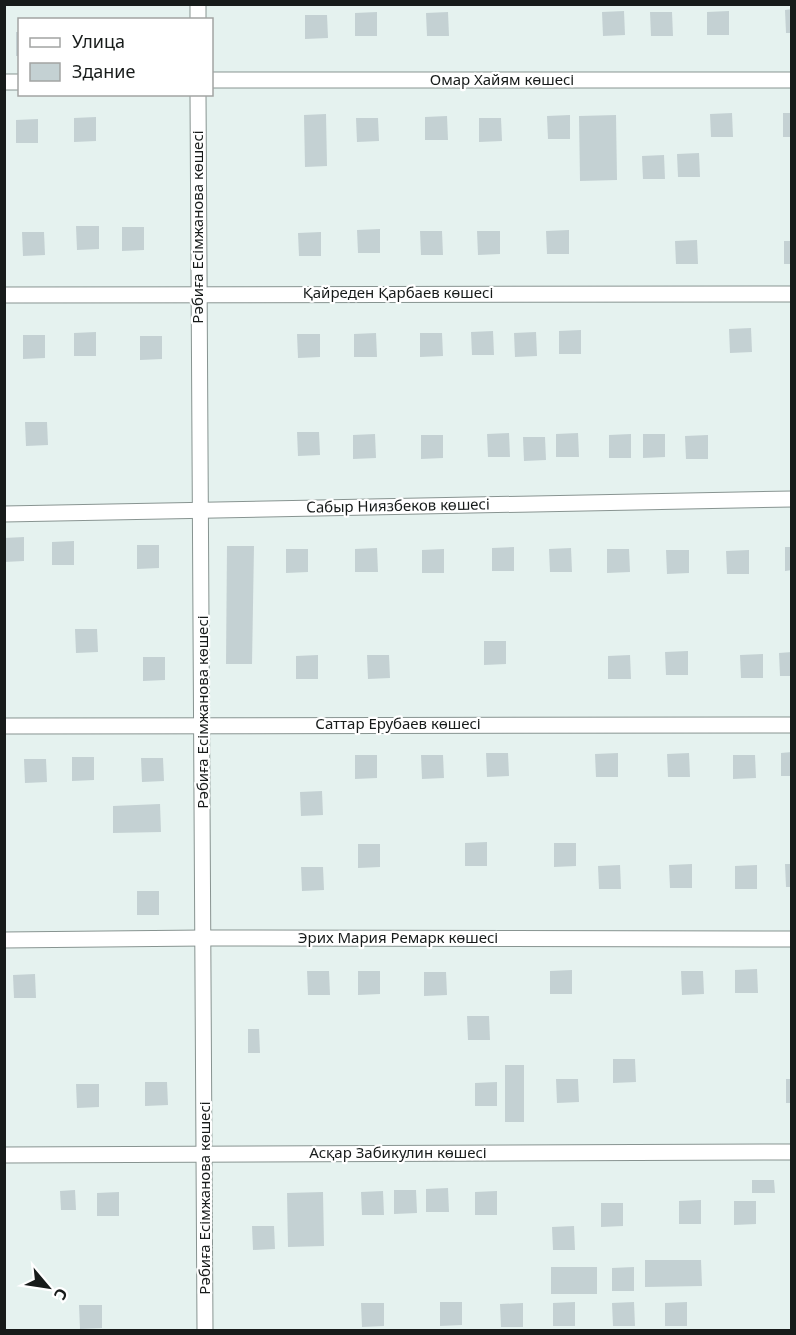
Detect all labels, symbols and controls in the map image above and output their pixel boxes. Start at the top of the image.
legend [18,18,213,96]
text: Улица [72,29,125,53]
text: Здание [72,59,136,83]
street label: Омар Хайям көшесі [430,69,574,89]
street label: Рәбиға Есімжанова көшесі [187,130,207,324]
street label: Қайреден Қарбаев көшесі [303,282,493,302]
street label: Сабыр Ниязбеков көшесі [306,493,490,517]
street label: Рәбиға Есімжанова көшесі [192,615,212,809]
street label: Саттар Ерубаев көшесі [315,713,481,733]
street label: Эрих Мария Ремарк көшесі [298,927,498,947]
street label: Рәбиға Есімжанова көшесі [194,1101,214,1295]
street label: Асқар Забикулин көшесі [309,1142,487,1162]
north arrow [18,1257,78,1317]
text: С [49,1284,73,1304]

